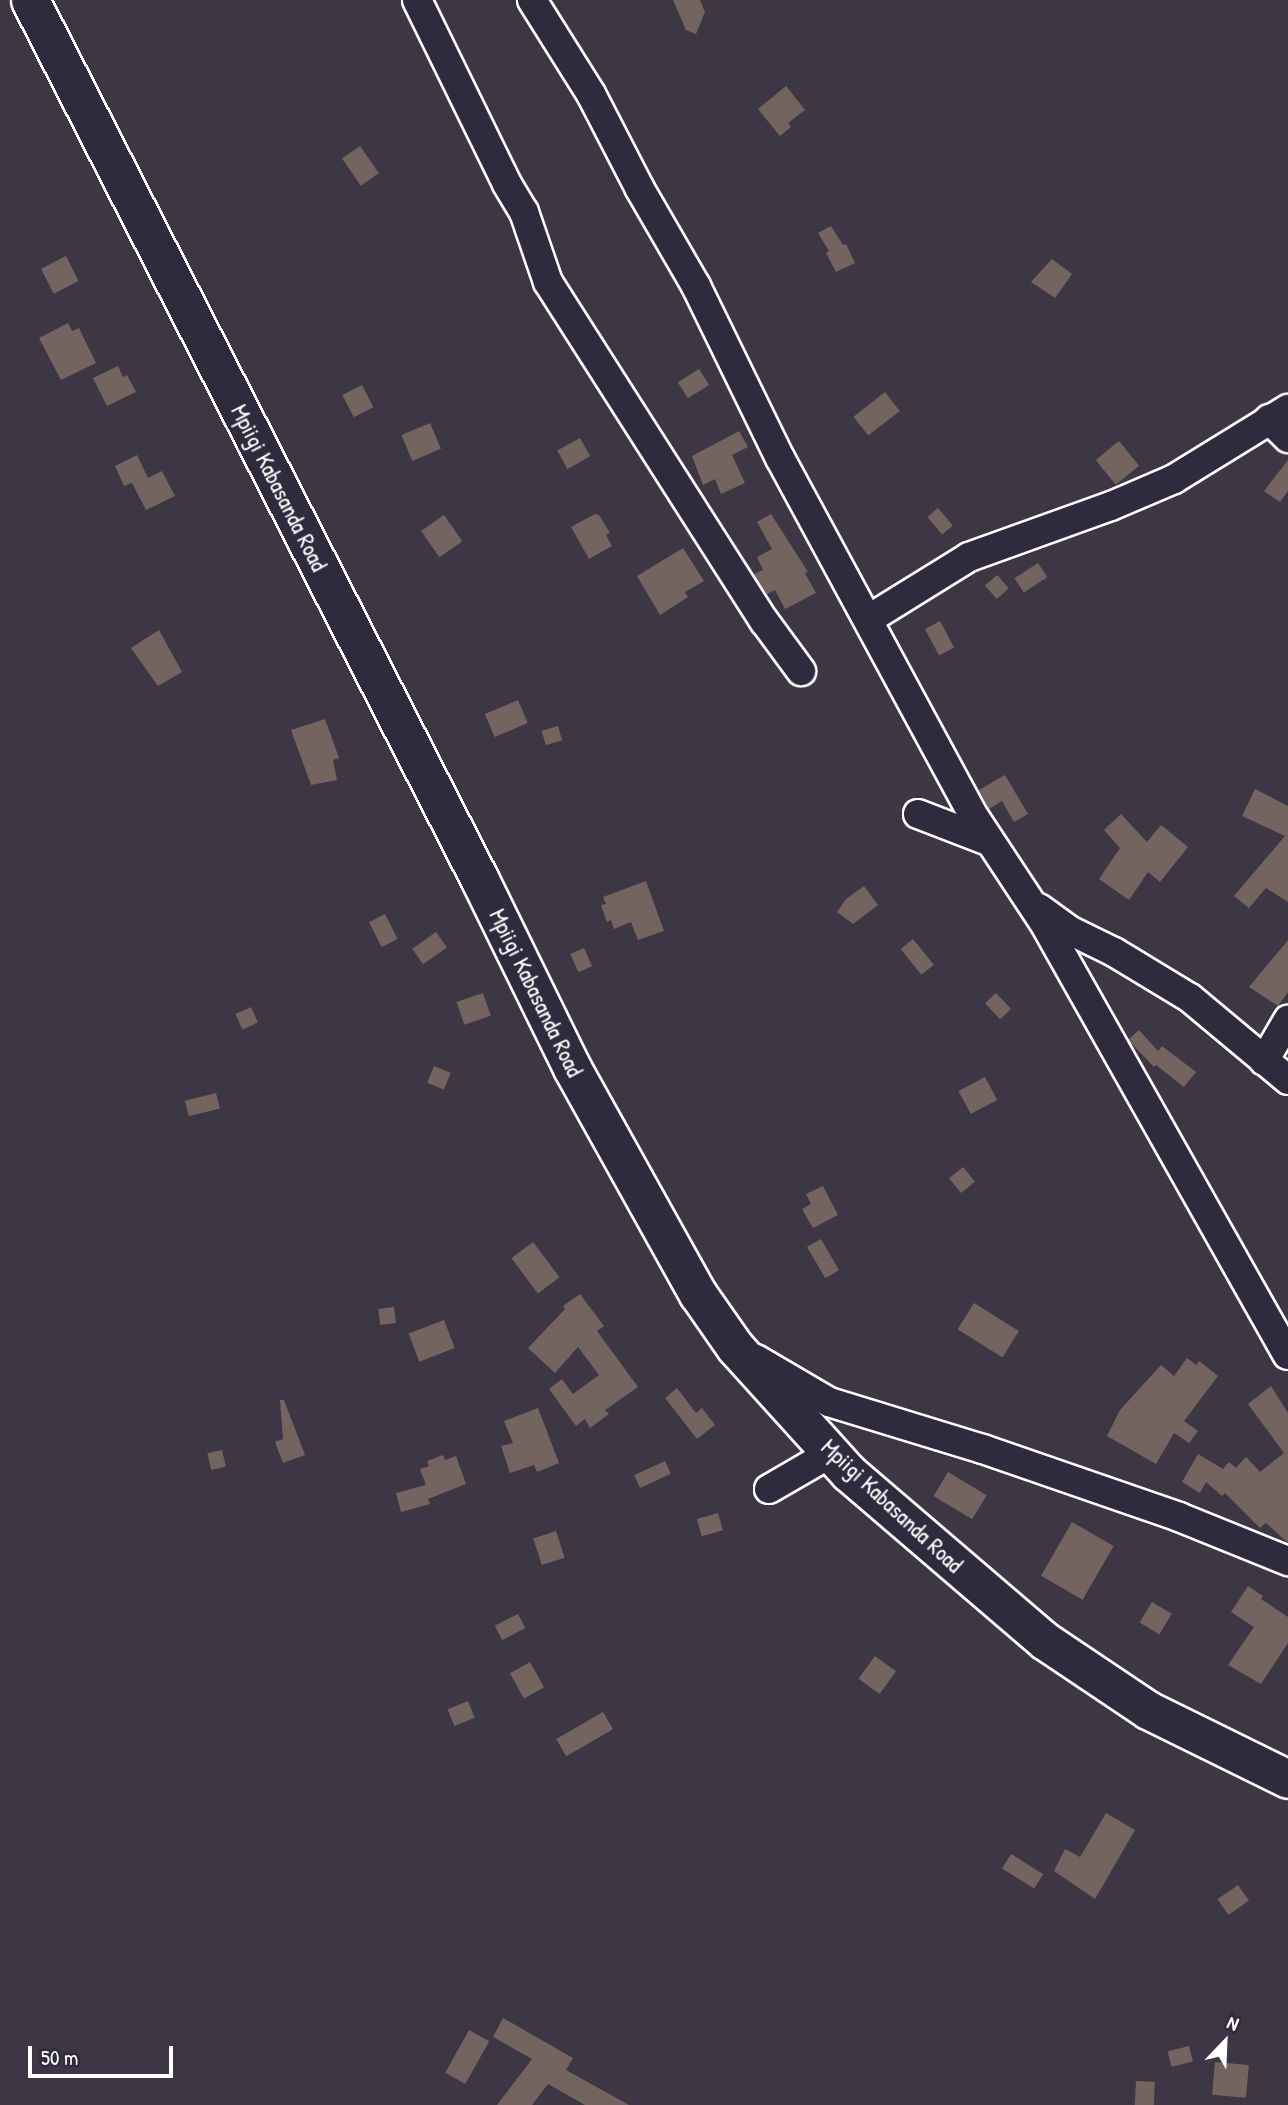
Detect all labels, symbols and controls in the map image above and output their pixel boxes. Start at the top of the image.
street label: Mpiigi Kabasanda Road [225,400,333,576]
street label: Mpiigi Kabasanda Road [483,905,589,1081]
street label: Mpiigi Kabasanda Road [816,1433,968,1579]
north arrow [1190,2007,1260,2077]
text: N [1223,2009,1243,2037]
scale bar [32,2032,177,2076]
text: 50 m [41,2043,78,2072]

